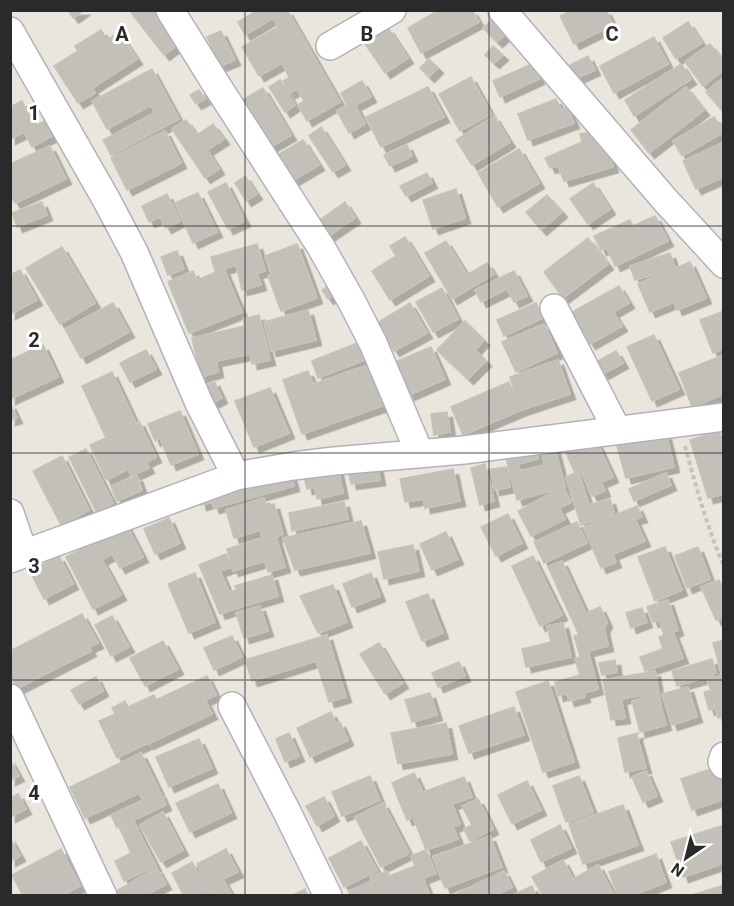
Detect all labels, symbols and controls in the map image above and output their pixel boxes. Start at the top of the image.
text: A [115,22,129,46]
text: B [361,22,373,46]
text: C [605,22,619,46]
text: 1 [28,101,40,125]
text: 2 [28,328,40,352]
text: 3 [28,554,40,578]
text: 4 [28,781,40,805]
north arrow [656,828,716,888]
text: N [668,859,688,881]

